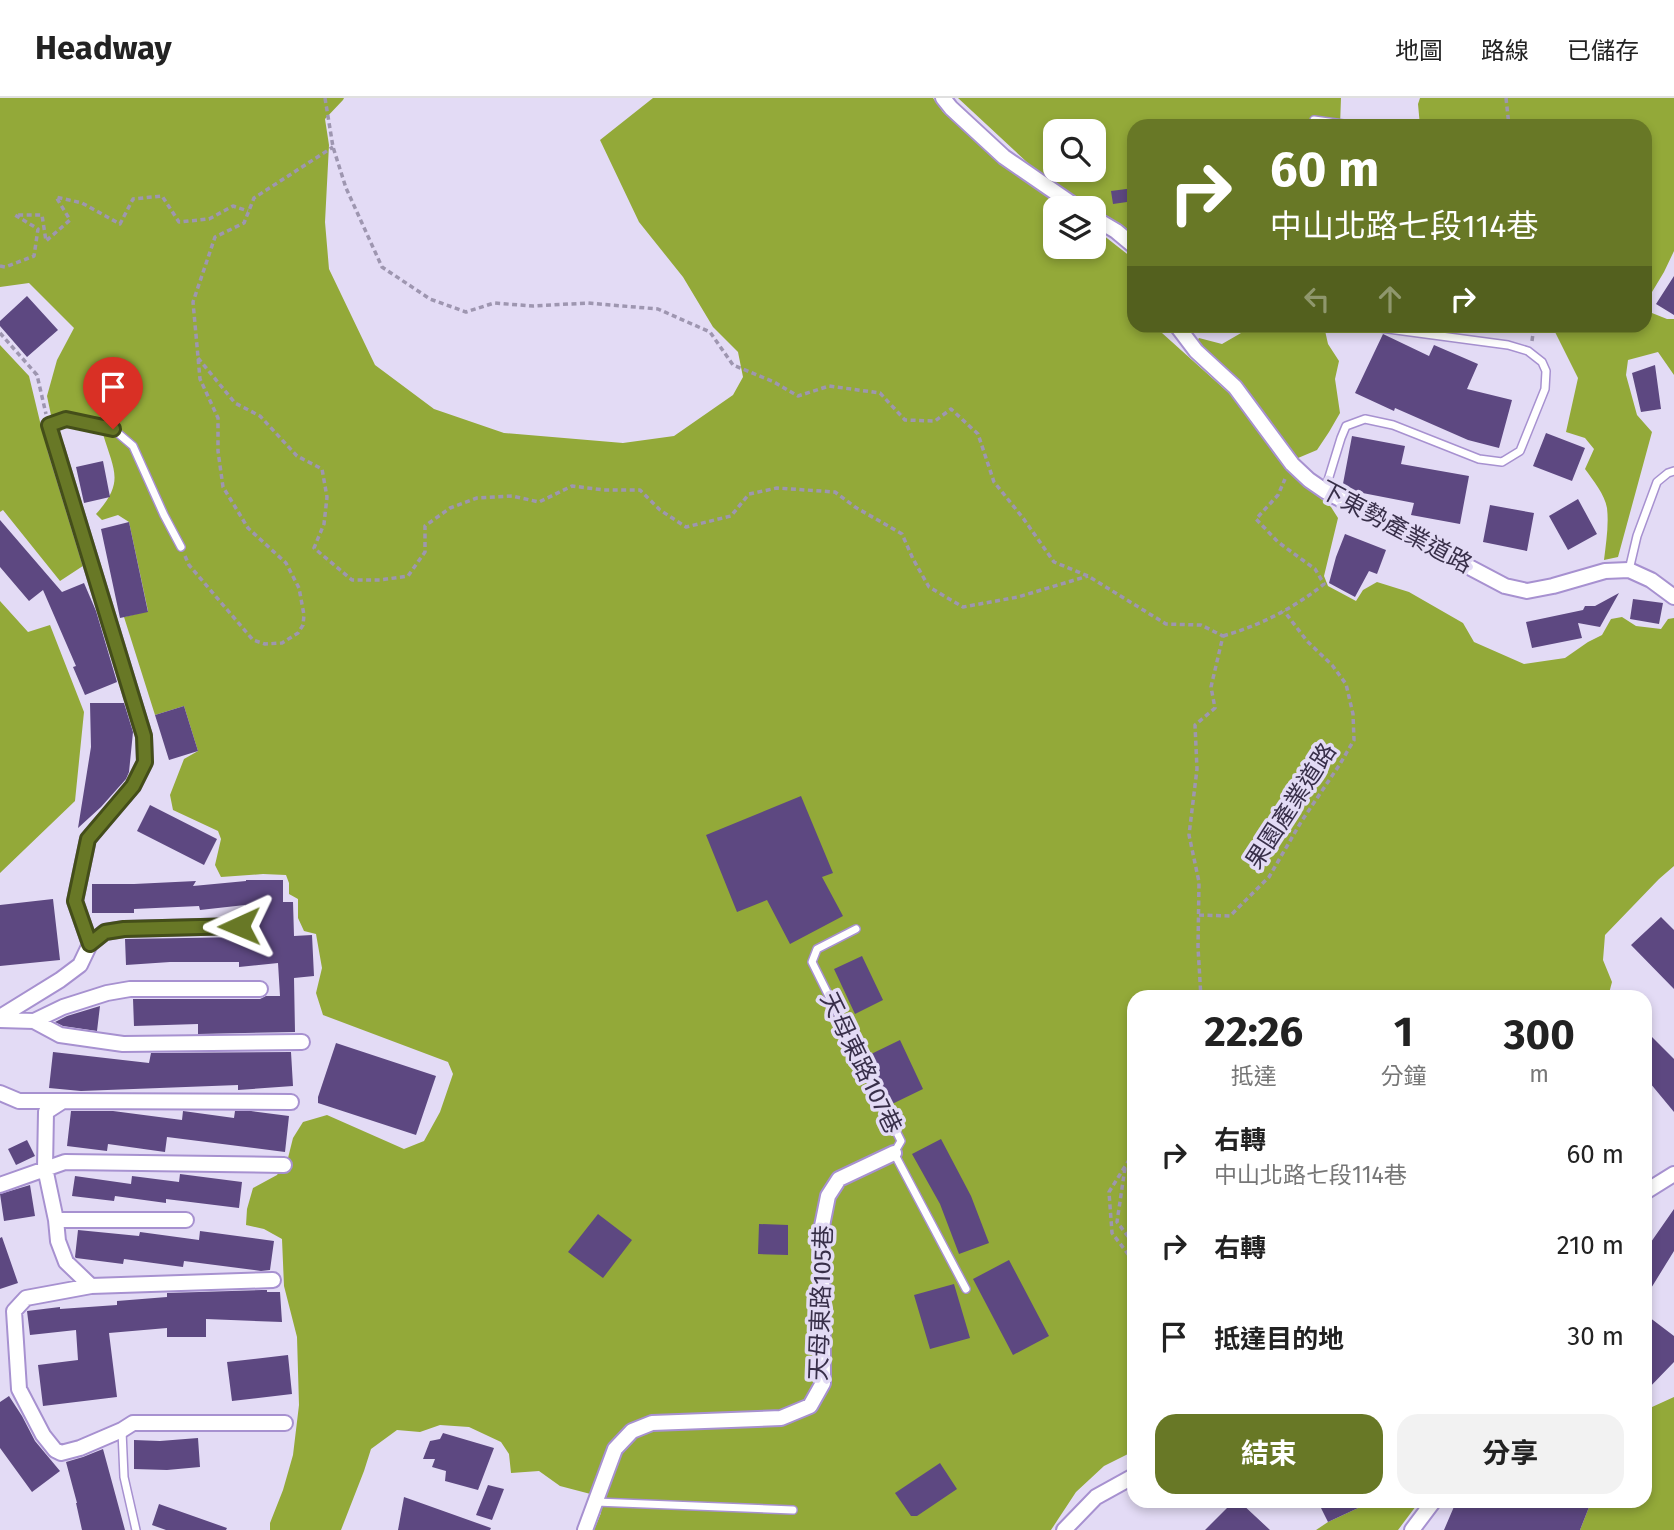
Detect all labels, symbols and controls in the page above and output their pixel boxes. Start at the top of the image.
text: Headway [35,28,172,68]
text: 地圖 [1395,37,1443,65]
text: 路線 [1481,37,1529,65]
text: 已儲存 [1567,37,1639,65]
map controls [1043,119,1106,259]
button: search [1043,119,1106,182]
text: 60 m [1270,140,1379,199]
icon: right [1155,147,1246,238]
button: layers [1043,196,1106,259]
text: 中山北路七段114巷 [1270,207,1538,245]
icon: left [1298,280,1336,318]
icon: ahead [1371,280,1409,318]
icon: right [1444,280,1482,318]
pin [83,357,143,429]
icon: arrive [94,368,132,406]
street label: 下東勢產業道路 [1315,475,1477,579]
street label: 果園產業道路 [1240,738,1342,874]
position arrow [202,889,276,963]
street label: 天母東路107巷 [815,988,907,1138]
text: 22:26 [1204,1007,1303,1057]
text: 1 [1394,1007,1413,1057]
text: 300 [1504,1010,1575,1060]
text: m [1529,1060,1549,1088]
text: 抵達 [1231,1062,1277,1090]
text: 分鐘 [1380,1062,1426,1090]
text: 右轉 [1214,1125,1266,1156]
icon: right [1155,1136,1193,1174]
text: 60 m [1566,1139,1624,1170]
text: 中山北路七段114巷 [1214,1161,1407,1189]
street label: 天母東路105巷 [804,1225,838,1381]
icon: right [1155,1227,1193,1265]
text: 210 m [1557,1230,1624,1261]
text: 右轉 [1214,1233,1266,1264]
icon: arrive [1155,1318,1193,1356]
text: 30 m [1567,1321,1624,1352]
text: 抵達目的地 [1214,1324,1344,1355]
button: 結束 [1155,1414,1383,1494]
button: 分享 [1397,1414,1624,1494]

